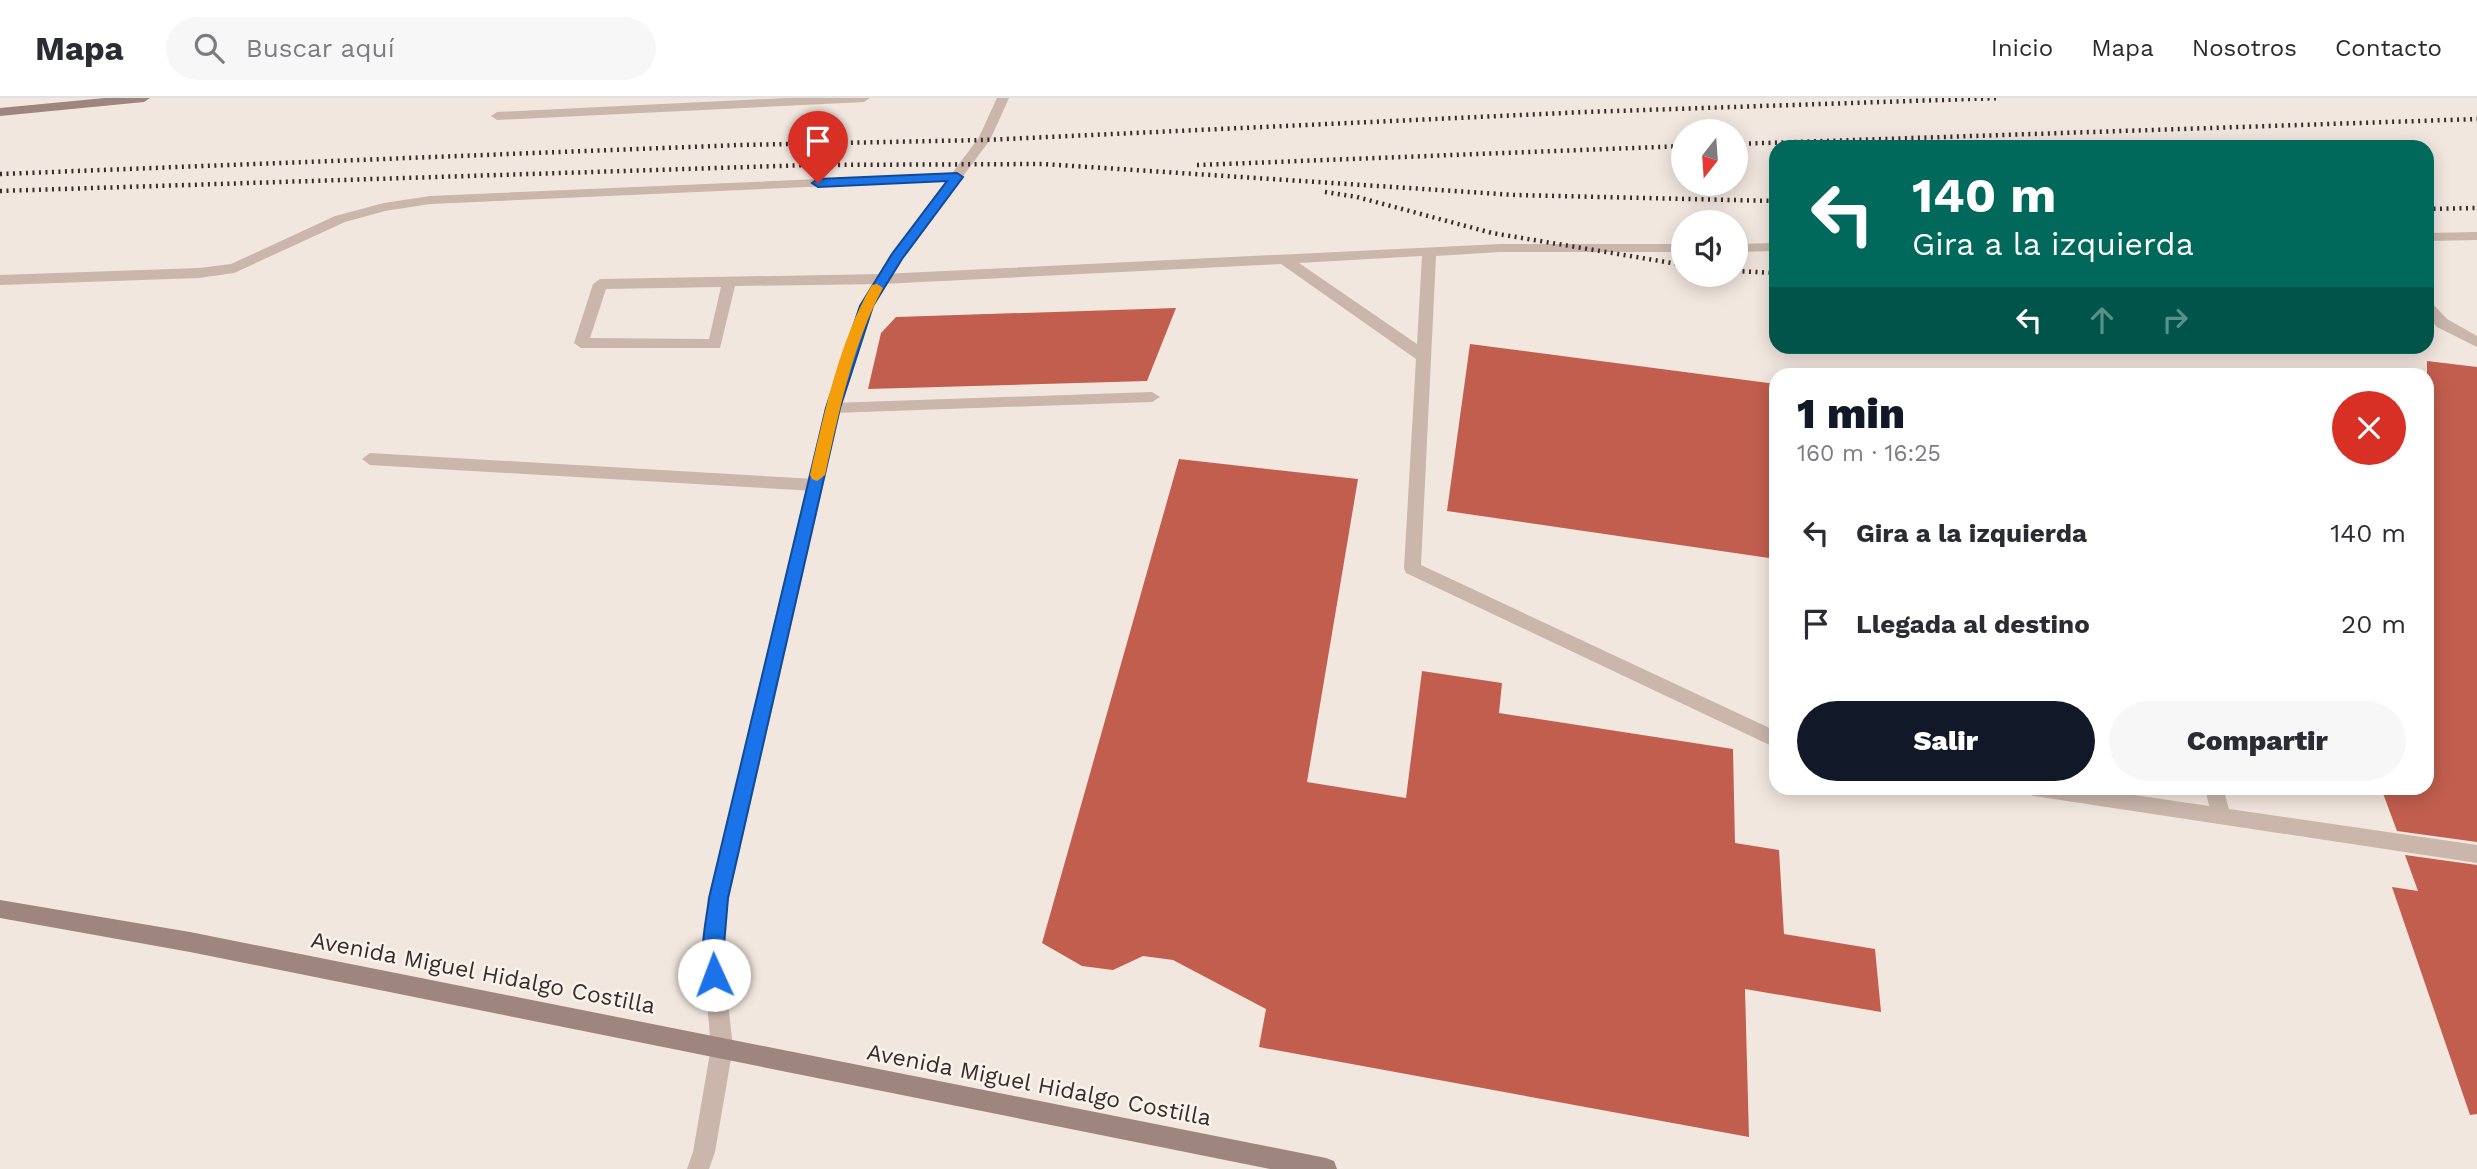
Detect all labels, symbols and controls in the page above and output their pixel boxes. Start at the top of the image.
search box [166,17,656,80]
text: Mapa [35,29,124,68]
icon: search [190,29,228,67]
text: Buscar aquí [246,33,395,63]
text: Inicio [1991,34,2053,62]
text: Mapa [2091,34,2154,62]
text: Nosotros [2192,34,2297,62]
text: Contacto [2335,34,2442,62]
pin [788,111,848,183]
north arrow [1671,119,1748,196]
map controls [1671,119,1748,287]
icon: arrive [799,122,837,160]
text: 140 m [1912,166,2056,224]
icon: left [1797,168,1888,259]
button: sound [1671,210,1748,287]
text: Gira a la izquierda [1912,225,2194,263]
icon: left [2010,301,2048,339]
icon: ahead [2083,301,2121,339]
icon: right [2156,301,2194,339]
text: 1 min [1797,389,1905,438]
button: close [2332,391,2406,465]
text: 160 m · 16:25 [1797,440,1941,467]
icon: left [1797,514,1835,552]
text: Gira a la izquierda [1856,518,2087,548]
text: 140 m [2330,518,2406,548]
icon: arrive [1797,605,1835,643]
text: Llegada al destino [1856,609,2090,639]
text: 20 m [2341,609,2406,639]
button: Salir [1797,701,2095,781]
button: Compartir [2109,701,2406,781]
street label: Avenida Miguel Hidalgo Costilla [309,926,657,1020]
position arrow [677,938,751,1012]
street label: Avenida Miguel Hidalgo Costilla [865,1038,1213,1132]

